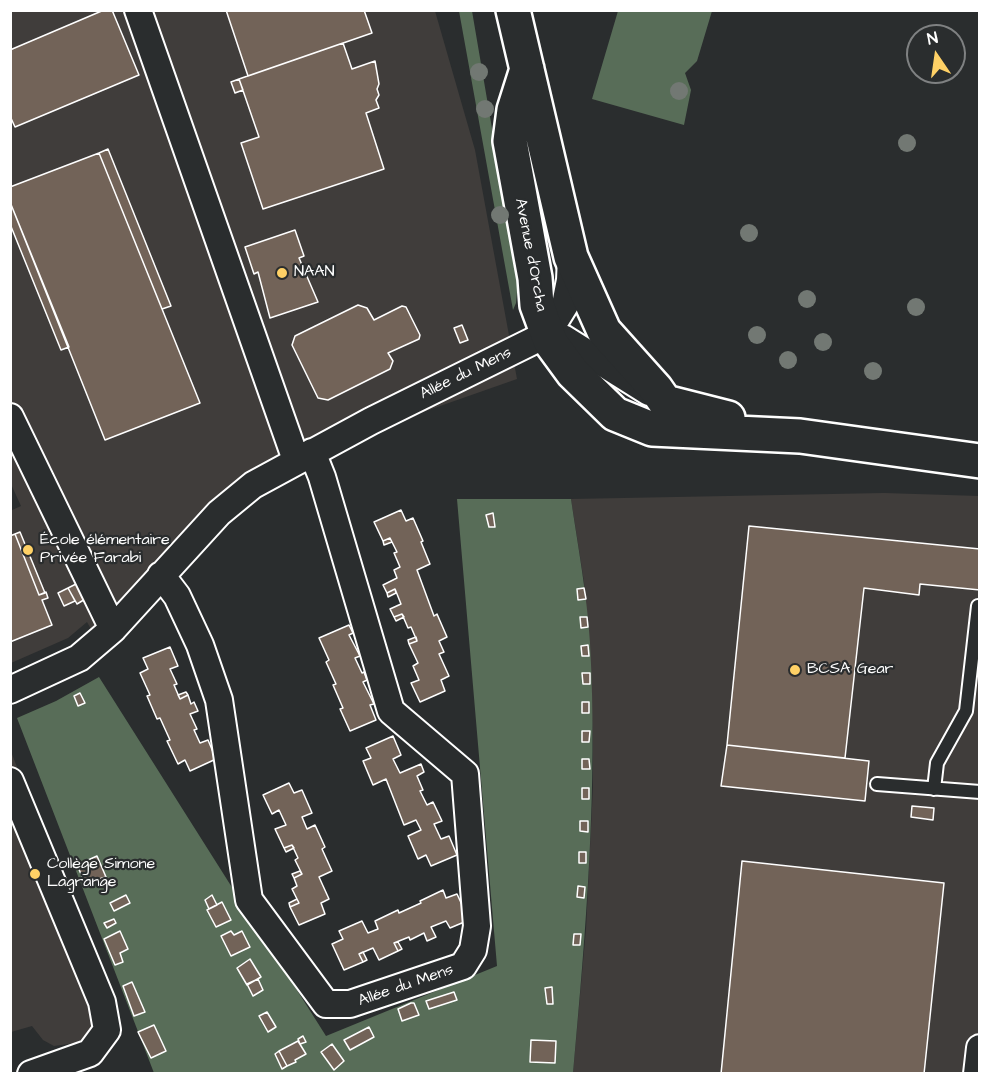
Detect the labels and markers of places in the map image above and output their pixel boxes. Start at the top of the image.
place label: NAAN [294,263,335,283]
marker: NAAN [275,266,289,280]
place label: École élémentaire Privée Farabi [40,531,170,569]
marker: École élémentaire Privée Farabi [21,543,35,557]
place label: BCSA Gear [807,660,893,680]
marker: BCSA Gear [788,663,802,677]
place label: Collège Simone Lagrange [47,855,155,893]
marker: Collège Simone Lagrange [28,867,42,881]

